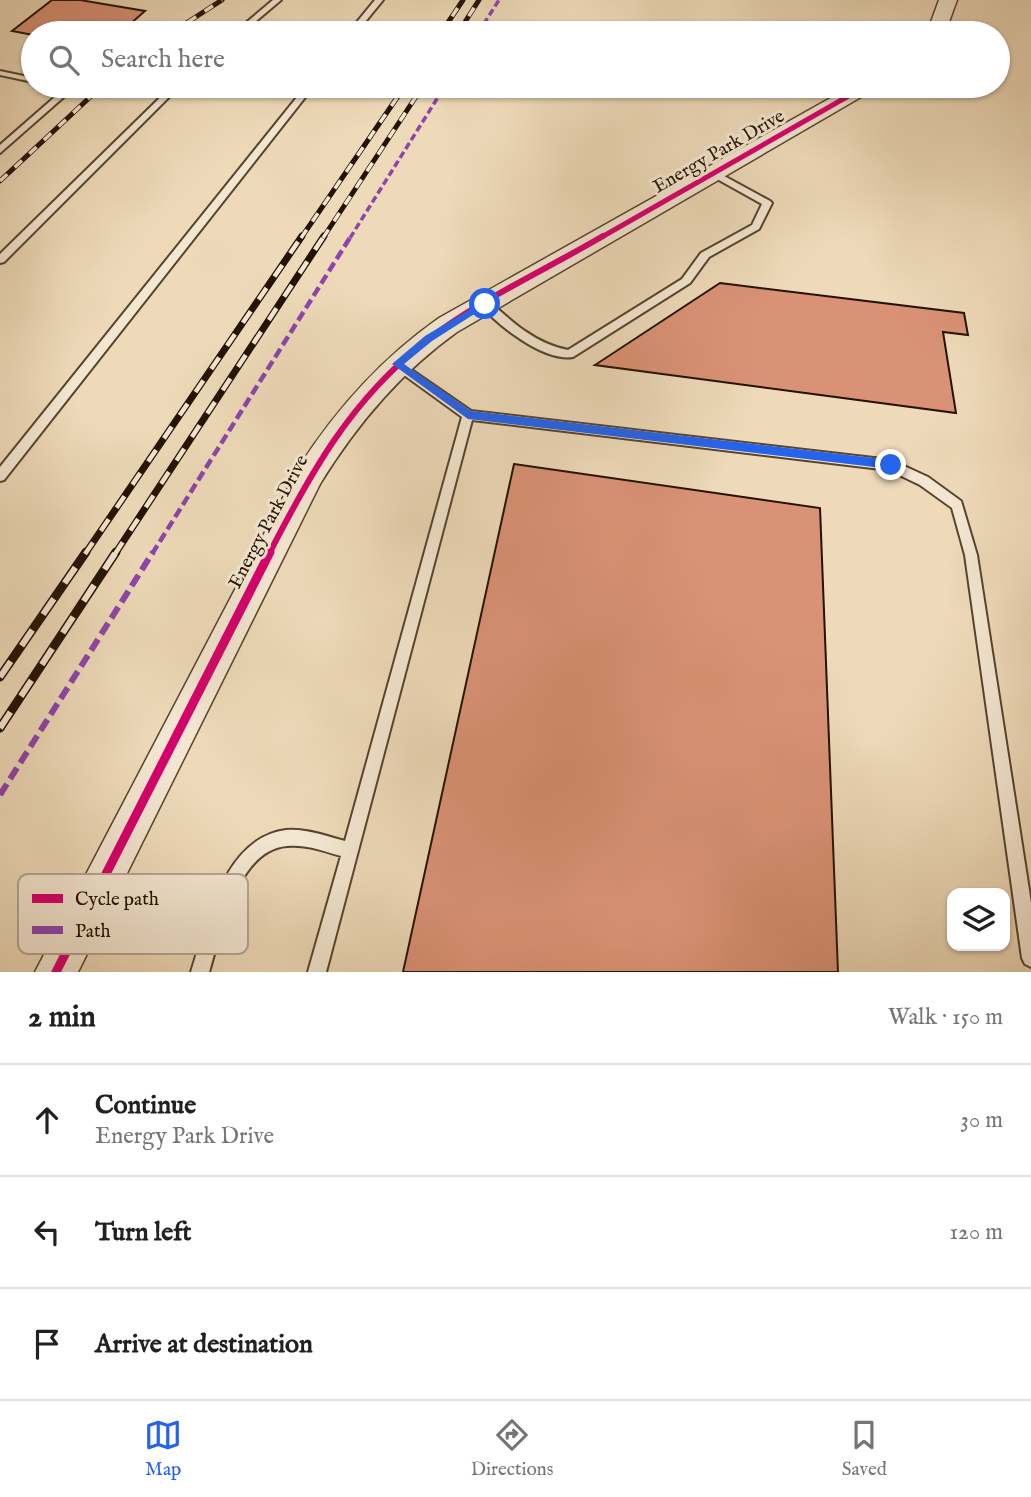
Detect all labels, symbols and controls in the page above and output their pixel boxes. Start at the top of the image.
search box [21,21,1010,98]
icon: search [45,41,83,79]
text: Search here [101,43,225,76]
street label: Energy Park Drive [649,104,789,199]
route start [469,288,500,319]
route end [875,449,906,480]
street label: Energy Park Drive [224,451,314,593]
legend [18,874,248,954]
text: Cycle path [75,888,159,912]
map controls [947,888,1010,951]
button: layers [947,888,1010,951]
text: Path [75,920,111,944]
text: 2 min [28,999,96,1037]
text: Walk · 150 m [888,1003,1003,1032]
text: Continue [95,1089,196,1122]
icon: ahead [28,1101,66,1139]
text: 30 m [960,1106,1003,1135]
text: Energy Park Drive [95,1122,274,1151]
icon: left [28,1213,66,1251]
text: Turn left [95,1216,192,1249]
text: 120 m [950,1218,1003,1247]
icon: arrive [28,1325,66,1363]
text: Arrive at destination [95,1328,313,1361]
tab: Map [144,1416,182,1482]
tab: Directions [471,1416,553,1482]
tab: Saved [842,1416,887,1482]

